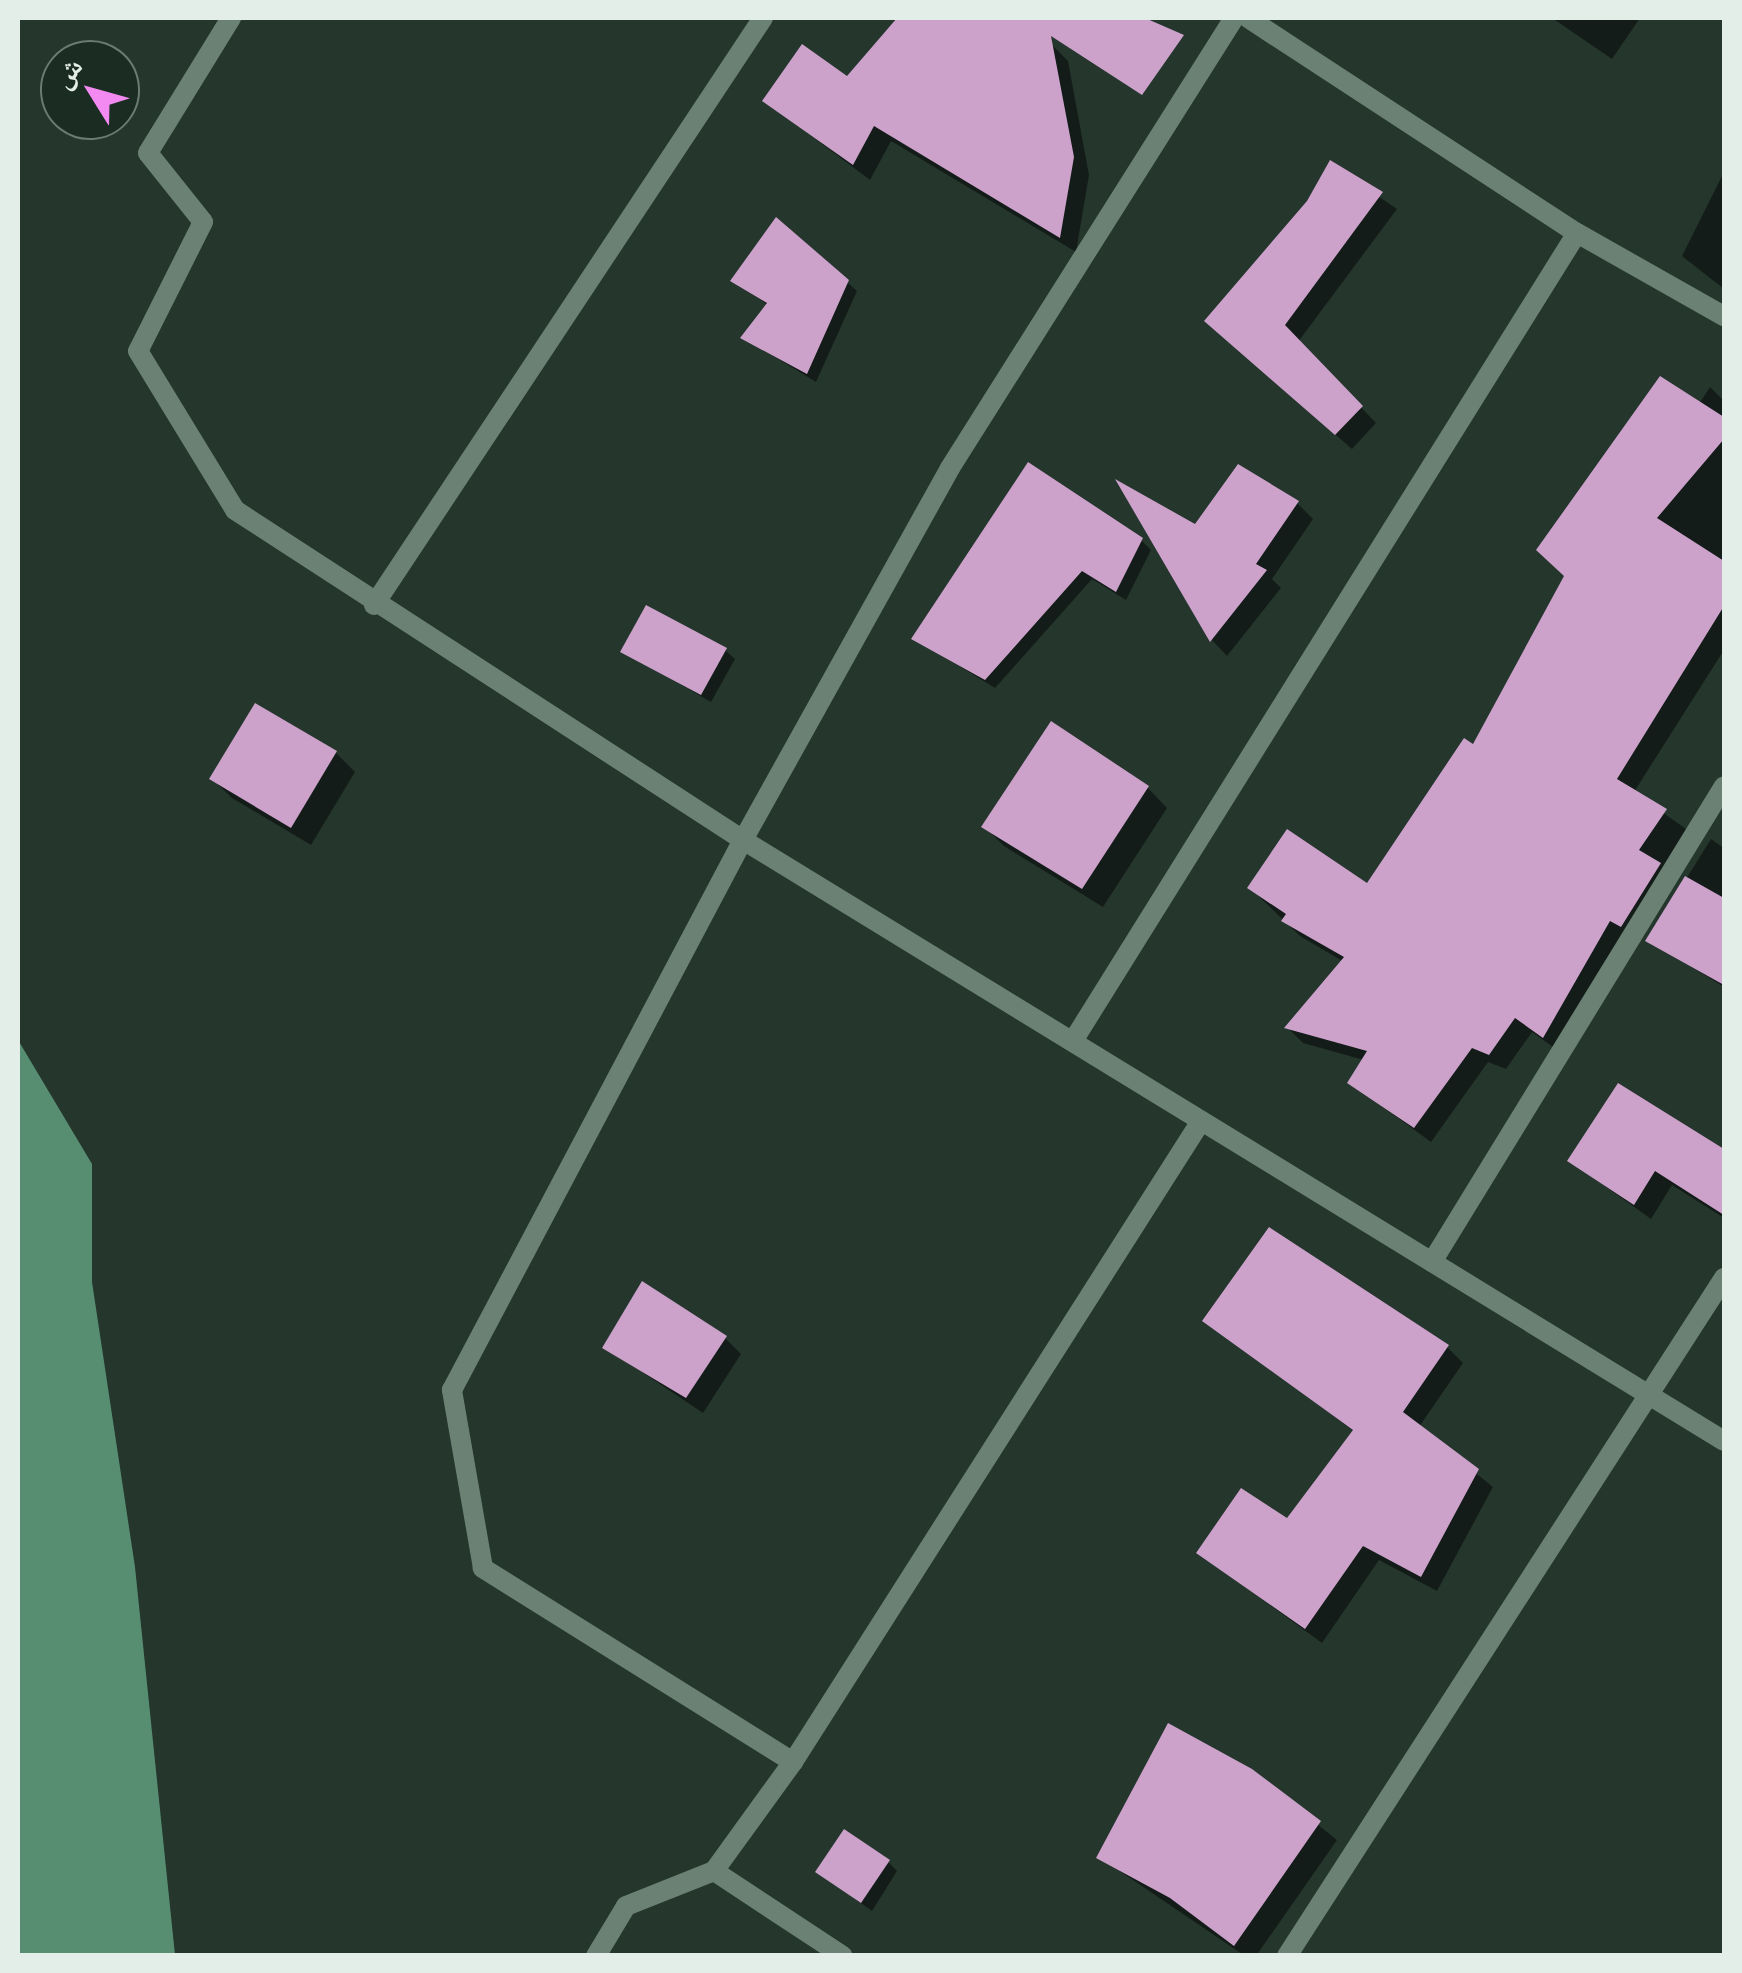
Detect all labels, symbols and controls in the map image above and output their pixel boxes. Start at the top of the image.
north arrow [40,40,140,140]
text: ش [45,51,89,95]

